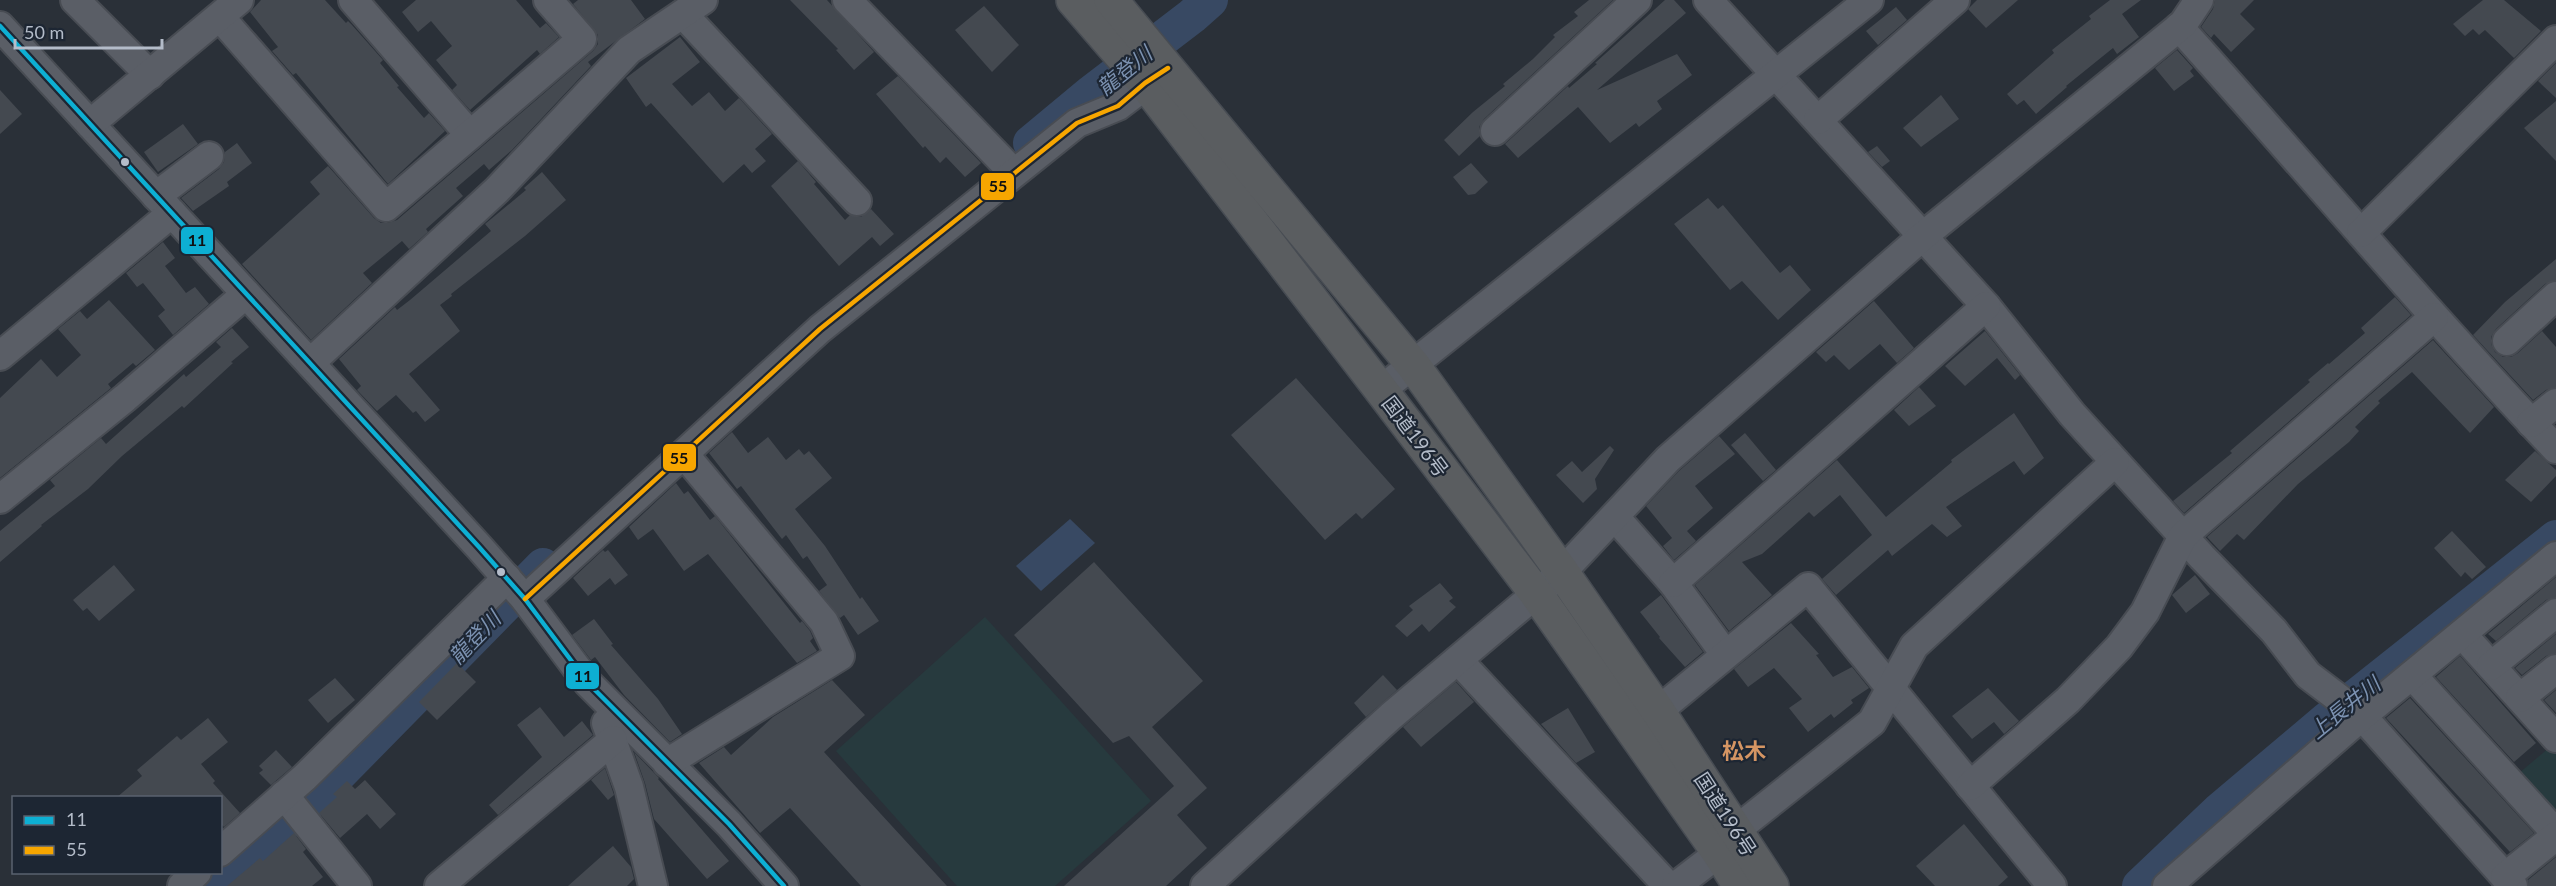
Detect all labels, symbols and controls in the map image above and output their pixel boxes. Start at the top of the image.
scale bar [15,12,162,50]
text: 50 m [24,21,64,43]
water label: 龍登川 [1092,39,1158,100]
unlabelled marker [119,156,131,168]
line badge: 55 [980,172,1015,201]
text: 55 [989,176,1007,195]
line badge: 11 [180,226,214,255]
text: 11 [188,230,206,249]
street label: 国道196号 [1378,391,1454,481]
line badge: 55 [662,443,697,472]
text: 55 [670,448,688,467]
unlabelled marker [495,566,507,578]
water label: 龍登川 [443,604,506,668]
line badge: 11 [565,662,600,690]
text: 11 [574,666,592,685]
water label: 上長井川 [2303,670,2386,743]
district label: 松木 [1722,737,1766,764]
street label: 国道196号 [1690,768,1762,860]
legend [12,796,222,874]
text: 11 [66,808,87,830]
text: 55 [66,838,87,860]

